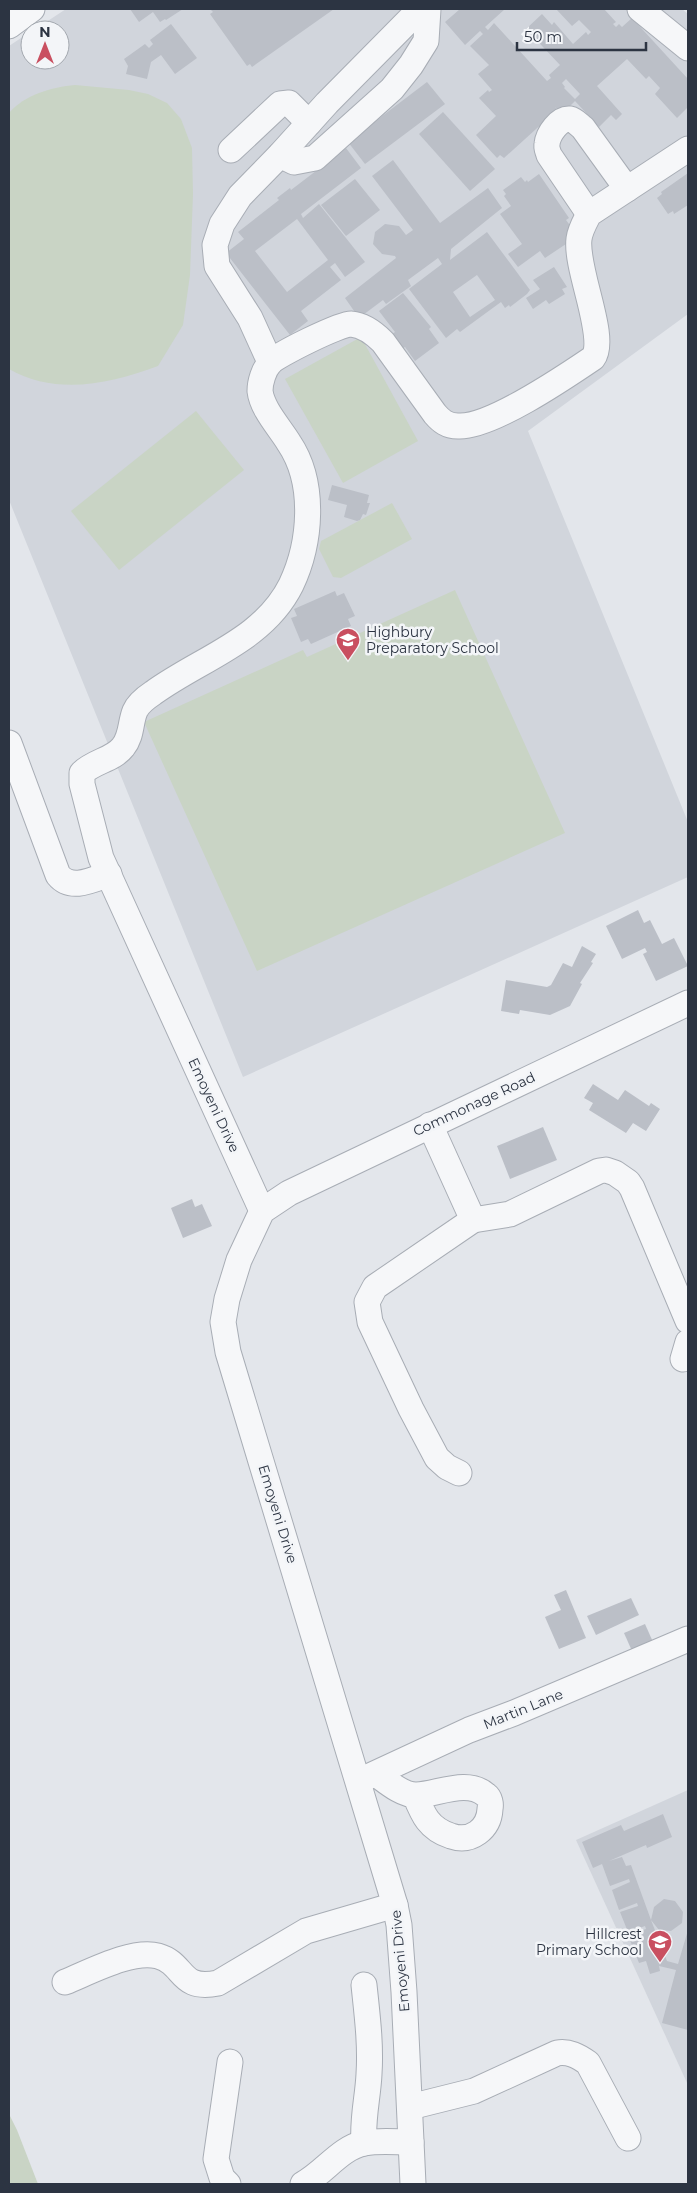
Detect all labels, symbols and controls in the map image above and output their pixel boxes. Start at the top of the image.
north arrow [20,20,70,70]
scale bar [517,20,646,52]
text: N [39,23,51,41]
text: 50 m [524,27,562,46]
place label: Highbury Preparatory School [366,623,499,657]
school or university icon: Highbury Preparatory School [335,627,361,661]
street label: Emoyeni Drive [184,1055,244,1155]
street label: Commonage Road [410,1068,538,1140]
street label: Emoyeni Drive [254,1462,302,1566]
street label: Martin Lane [480,1685,566,1733]
street label: Emoyeni Drive [387,1909,413,2013]
place label: Hillcrest Primary School [536,1925,642,1959]
school or university icon: Hillcrest Primary School [647,1929,673,1963]

